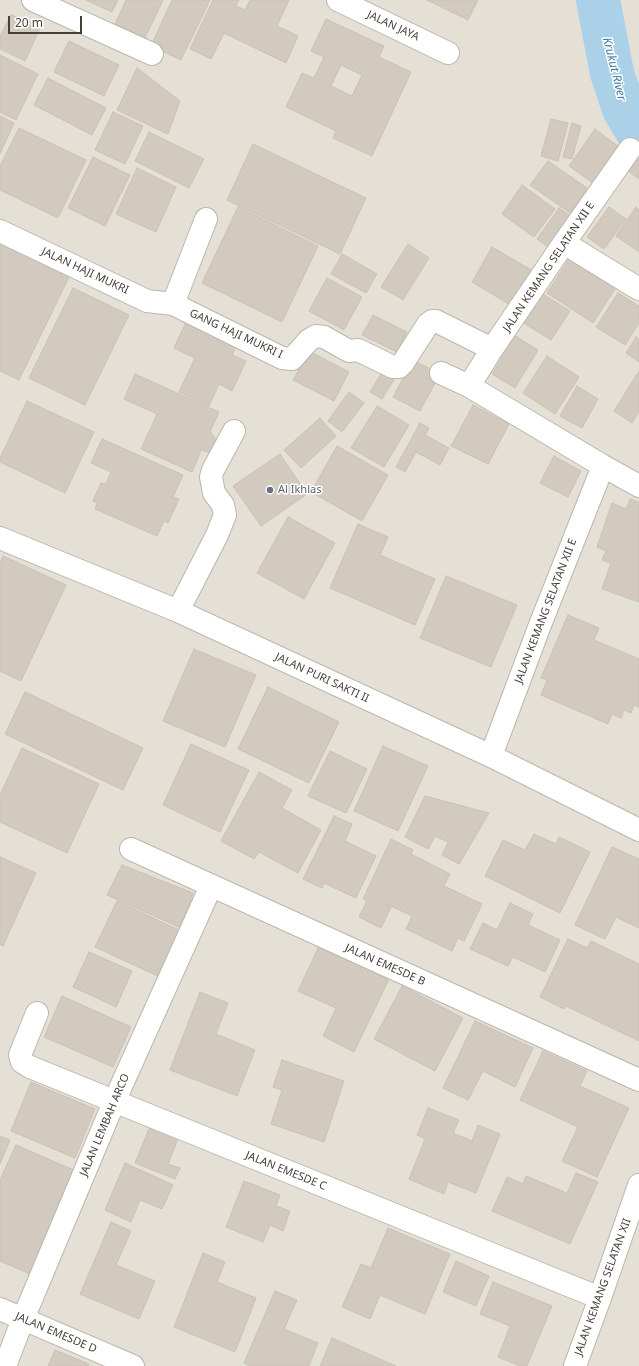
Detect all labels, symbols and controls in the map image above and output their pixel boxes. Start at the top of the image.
scale bar [10,8,84,34]
street label: JALAN JAYA [365,8,421,44]
text: 20 m [15,14,43,31]
water label: Krukut River [599,36,629,102]
street label: JALAN KEMANG SELATAN XII E [501,200,597,334]
street label: JALAN HAJI MUKRI [39,245,131,297]
street label: GANG HAJI MUKRI I [187,307,285,361]
place label: Al Ikhlas [278,483,321,497]
marker: Al Ikhlas [265,485,275,495]
street label: JALAN KEMANG SELATAN XII E [512,537,580,685]
street label: JALAN PURI SAKTI II [273,650,371,706]
street label: JALAN EMESDE B [343,941,427,989]
street label: JALAN LEMBAH ARCO [77,1072,133,1178]
street label: JALAN EMESDE C [244,1149,328,1193]
street label: JALAN KEMANG SELATAN XII [572,1217,634,1357]
street label: JALAN EMESDE D [13,1310,99,1356]

